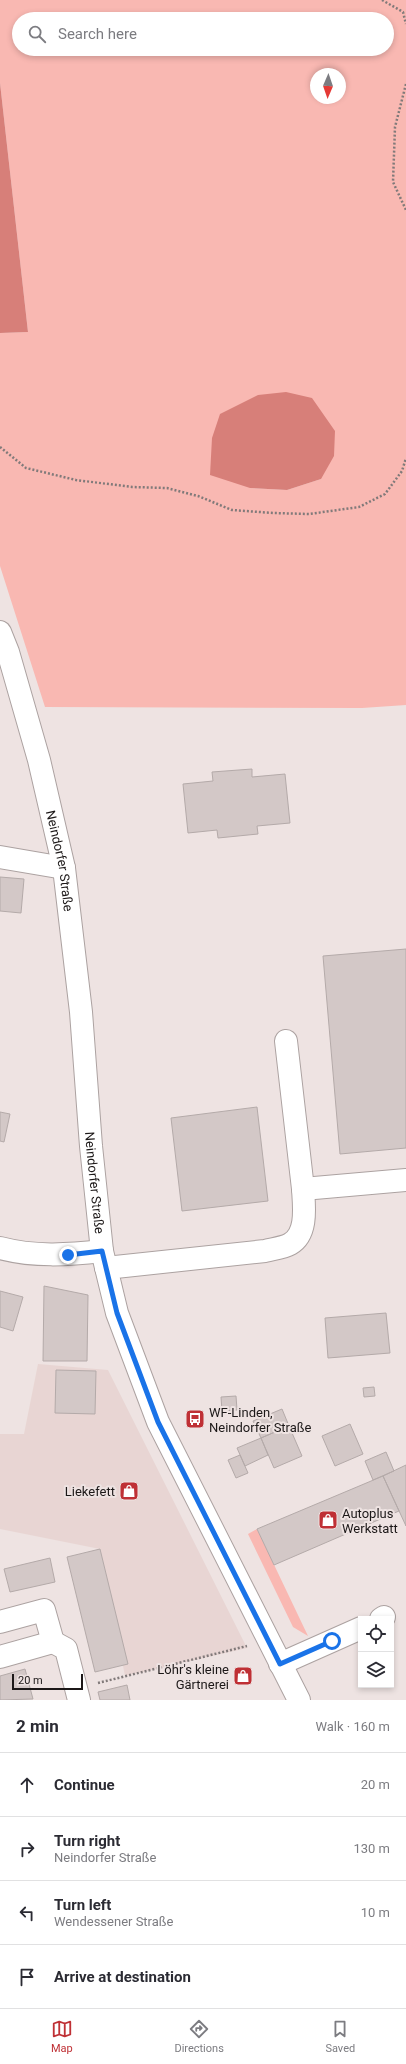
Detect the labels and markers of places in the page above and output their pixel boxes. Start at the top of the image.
place label: WF-Linden, Neindorfer Straße [209,1405,312,1435]
bus stop icon: WF-Linden, Neindorfer Straße [184,1408,206,1430]
shop icon: Liekefett [118,1480,140,1502]
place label: Liekefett [65,1484,115,1499]
place label: Autoplus Werkstatt [342,1506,398,1536]
shop icon: Autoplus Werkstatt [317,1509,339,1531]
place label: Löhr's kleine Gärtnerei [157,1662,229,1692]
shop icon: Löhr's kleine Gärtnerei [232,1665,254,1687]

